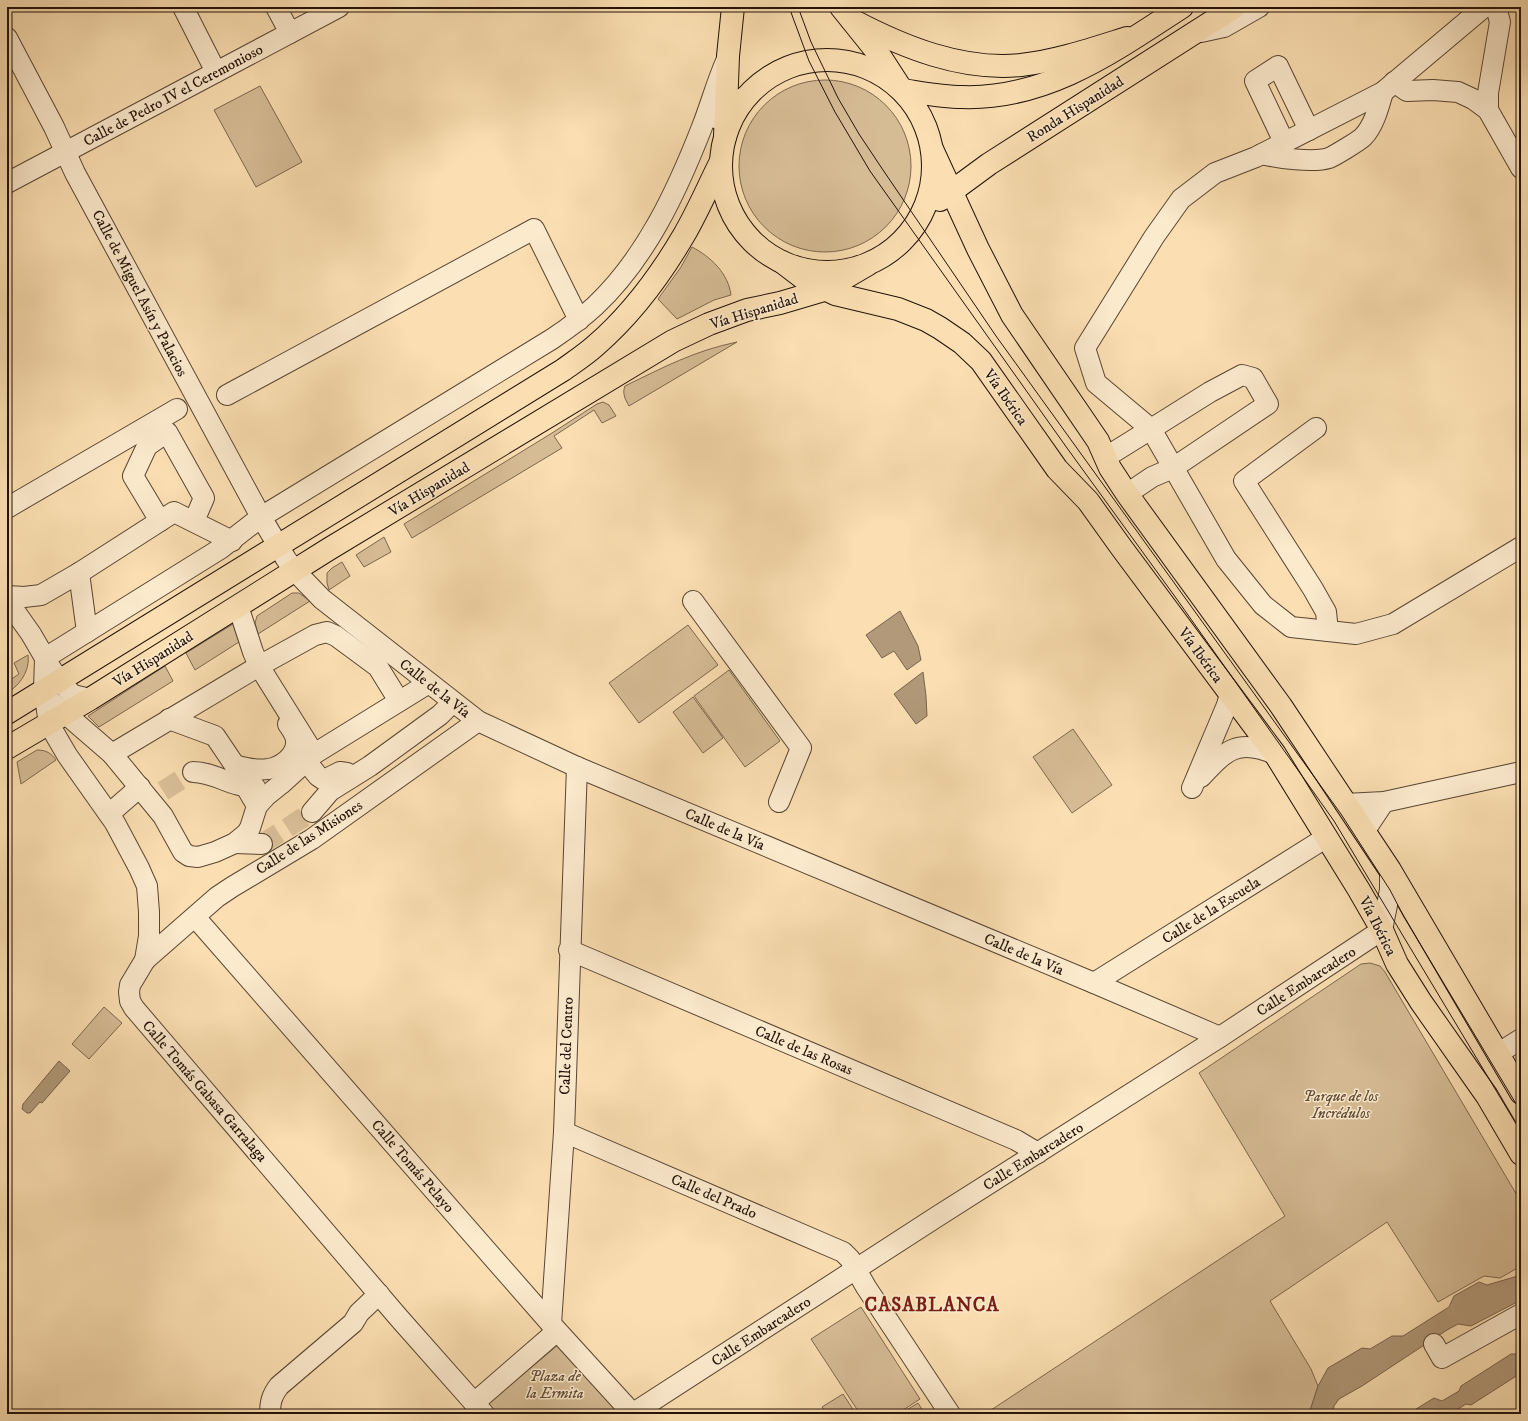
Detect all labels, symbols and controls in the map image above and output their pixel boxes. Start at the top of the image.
street label: Calle de Pedro IV el Ceremonioso [80,40,266,151]
street label: Ronda Hispanidad [1023,72,1128,147]
street label: Calle de Miguel Asín y Palacios [87,207,192,380]
street label: Vía Hispanidad [707,289,801,334]
street label: Vía Ibérica [979,365,1032,430]
street label: Vía Hispanidad [385,458,474,522]
street label: Vía Ibérica [1173,623,1228,687]
street label: Vía Hispanidad [109,627,197,692]
street label: Calle de la Vía [395,655,475,722]
street label: Calle de las Misiones [252,796,366,879]
street label: Calle de la Vía [682,804,768,855]
street label: Calle de la Escuela [1159,872,1264,948]
street label: Vía Ibérica [1354,892,1401,960]
street label: Calle de la Vía [981,929,1067,980]
street label: Calle Embarcadero [1253,942,1360,1021]
street label: Calle del Centro [555,997,578,1095]
street label: Calle Tomás Gabasa Garralaga [138,1017,272,1167]
street label: Calle de las Rosas [752,1021,856,1080]
park label: Parque de los Incrédulos [1304,1087,1379,1123]
street label: Calle Tomás Pelayo [367,1116,458,1217]
street label: Calle Embarcadero [980,1118,1087,1195]
street label: Calle del Prado [668,1170,760,1223]
street label: Calle Embarcadero [708,1292,815,1371]
district label: CASABLANCA [865,1294,999,1317]
park label: Plaza de la Ermita [525,1367,584,1403]

